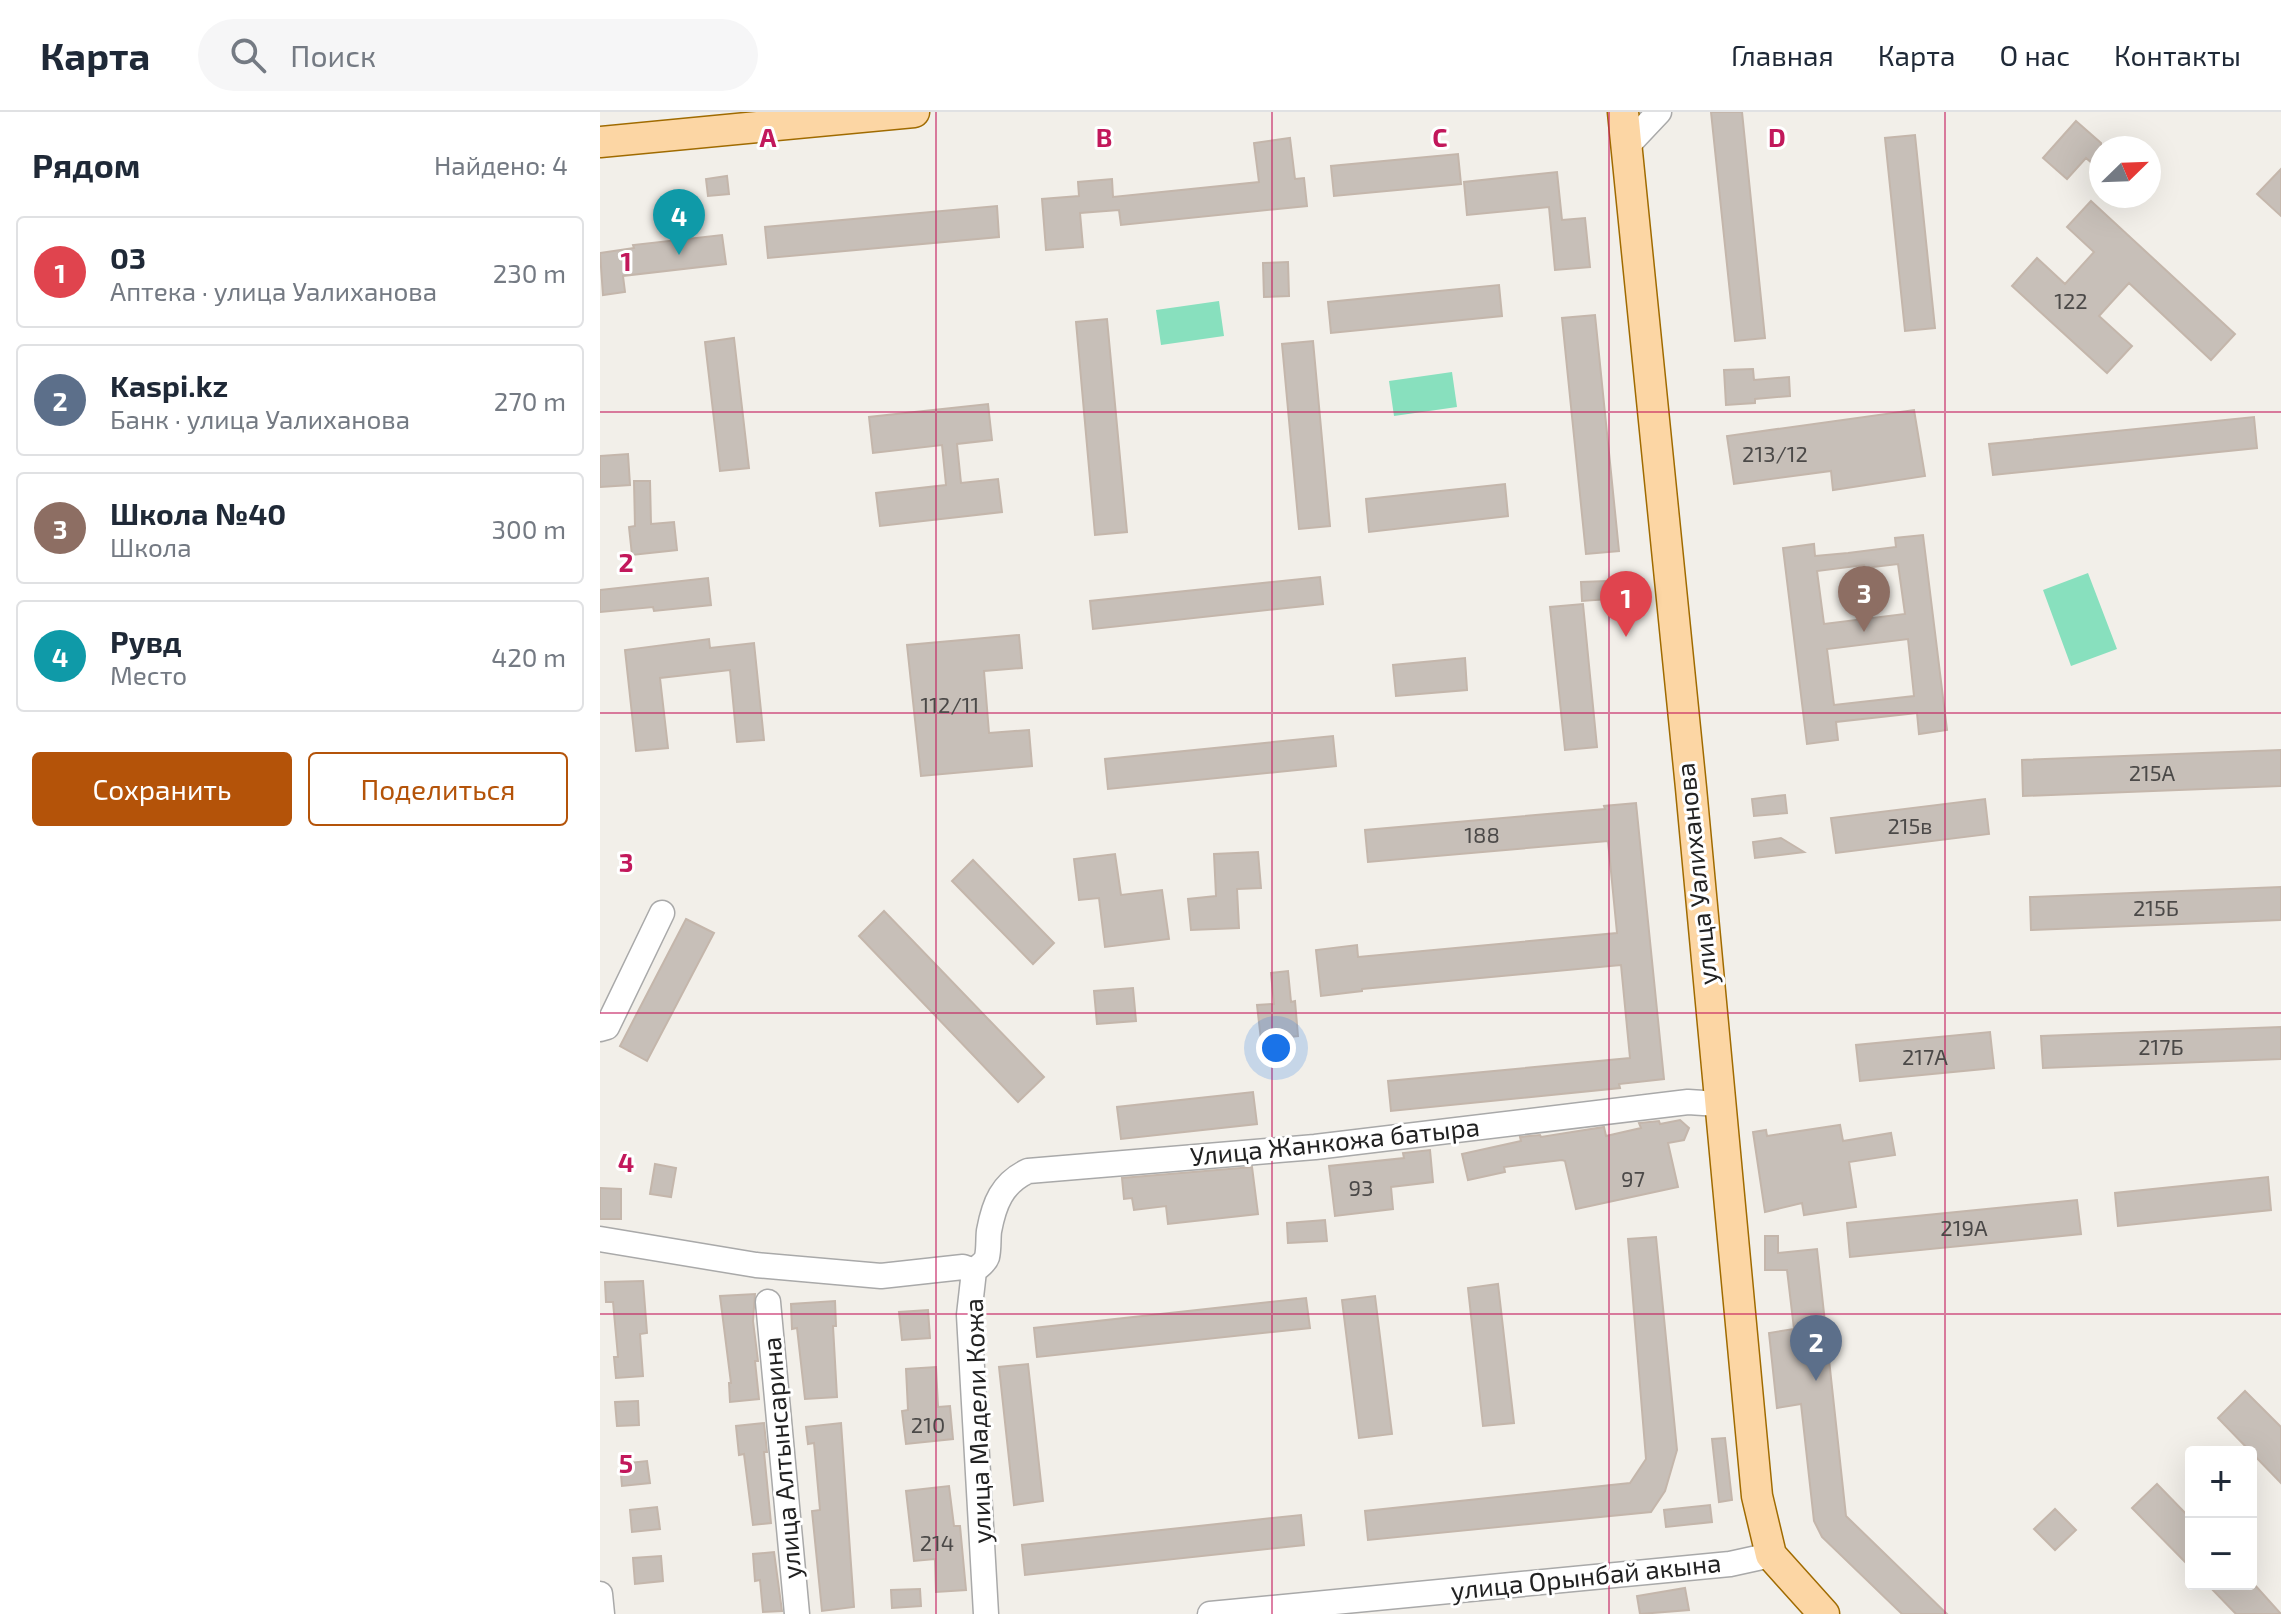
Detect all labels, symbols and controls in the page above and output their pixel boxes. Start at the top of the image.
search box [198,19,758,91]
text: Карта [40,32,150,78]
icon: search [226,33,270,77]
text: Поиск [290,37,376,73]
text: Главная [1731,38,1834,72]
text: Карта [1878,38,1956,72]
text: О нас [2000,38,2070,72]
text: Контакты [2114,38,2241,72]
text: A [760,121,777,152]
text: B [1096,121,1112,152]
text: C [1432,121,1448,152]
text: D [1768,121,1786,152]
north arrow [2089,136,2161,208]
text: Рядом [32,144,140,185]
text: Найдено: 4 [434,149,568,180]
pin: 4 [653,189,705,255]
text: 03 [110,239,146,275]
text: 1 [620,245,632,276]
text: 1 [54,257,66,288]
text: 230 m [493,257,566,288]
text: Аптека · улица Уалиханова [110,275,437,306]
house number: 122 [2054,287,2088,313]
text: Kaspi.kz [110,367,228,403]
text: 2 [52,385,68,416]
text: 270 m [494,385,566,416]
text: Банк · улица Уалиханова [110,403,410,434]
house number: 213/12 [1742,440,1808,466]
text: Школа №40 [110,495,286,531]
text: 3 [53,513,67,544]
text: 300 m [492,513,566,544]
text: Школа [110,531,192,562]
text: 2 [618,546,634,577]
pin: 3 [1838,566,1890,632]
pin: 1 [1600,571,1652,637]
text: Рувд [110,623,182,659]
text: 4 [52,641,68,672]
text: 420 m [491,641,566,672]
text: Место [110,659,187,690]
house number: 112/11 [921,691,979,717]
button: Сохранить [32,752,292,826]
button: Поделиться [308,752,568,826]
house number: 215А [2129,759,2176,785]
street label: улица Уалиханова [1668,761,1724,987]
house number: 215в [1887,812,1933,838]
house number: 188 [1464,821,1500,847]
text: 3 [619,846,633,877]
house number: 215Б [2133,894,2179,920]
your location [1256,1028,1296,1068]
house number: 217Б [2138,1033,2184,1059]
house number: 217А [1902,1043,1948,1069]
street label: Улица Жанкожа батыра [1189,1110,1481,1171]
text: 4 [618,1146,634,1177]
house number: 97 [1621,1165,1645,1191]
house number: 93 [1349,1174,1373,1200]
house number: 219А [1940,1214,1988,1240]
street label: улица Мадели Кожа [957,1298,997,1544]
pin: 2 [1790,1315,1842,1381]
street label: улица Алтынсарина [754,1336,808,1580]
house number: 210 [911,1411,945,1437]
map controls [2185,1446,2257,1590]
button: + [2185,1446,2257,1518]
text: 5 [619,1447,633,1478]
button: − [2185,1518,2257,1590]
house number: 214 [920,1529,954,1555]
street label: улица Орынбай акына [1449,1546,1723,1606]

